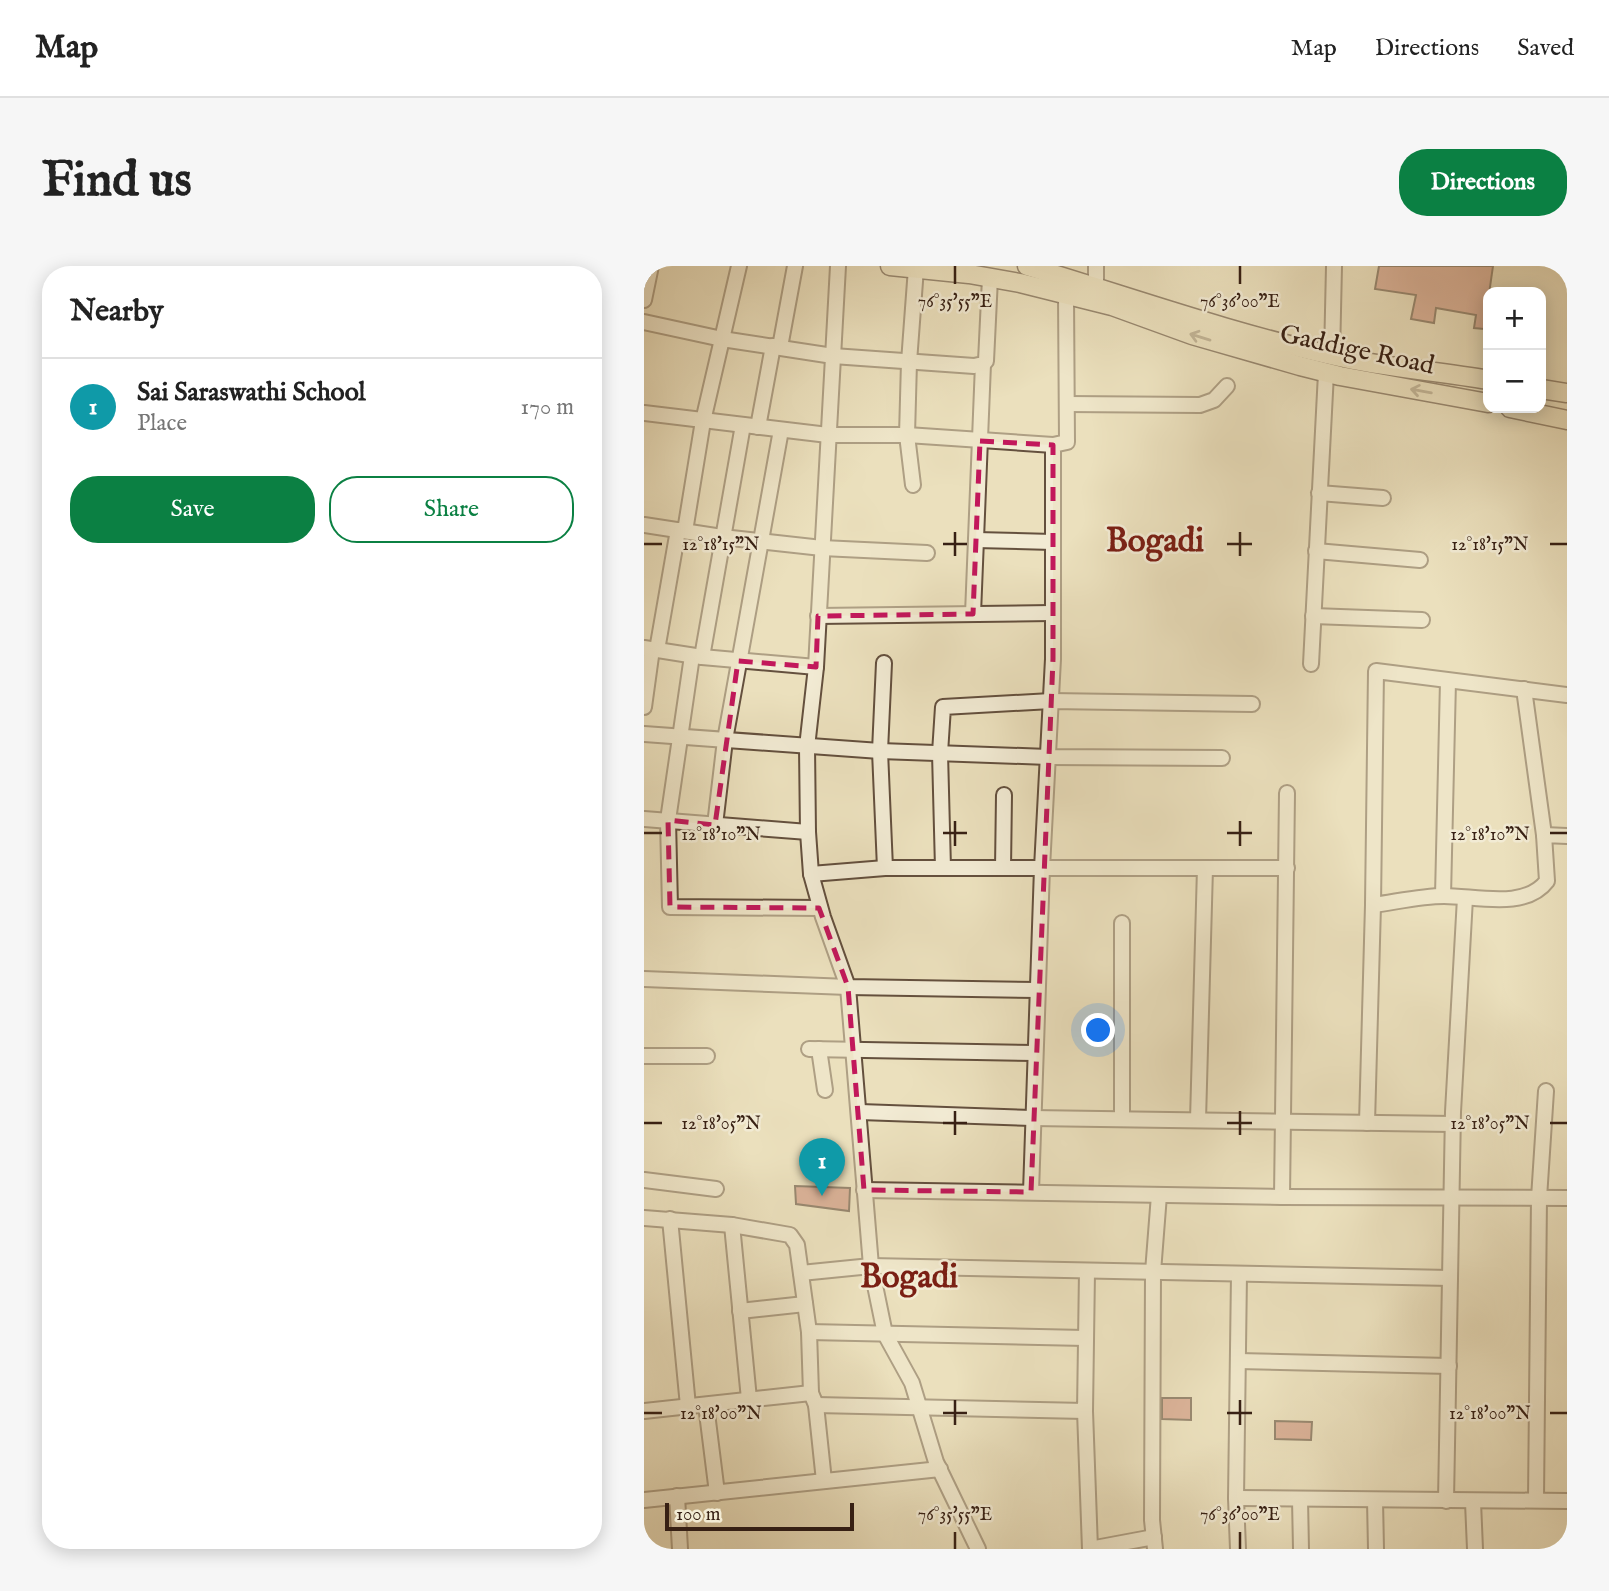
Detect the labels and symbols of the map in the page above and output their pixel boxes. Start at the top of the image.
text: 76°35'55"E [918,291,992,314]
text: 76°36'00"E [1200,291,1280,314]
street label: Gaddige Road [1277,318,1437,382]
one-way arrow [1190,330,1212,343]
one-way arrow [1410,384,1433,398]
district label: Bogadi [1106,521,1204,563]
text: 12°18'15"N [682,534,760,557]
text: 12°18'15"N [1451,534,1529,557]
text: 12°18'10"N [681,824,761,847]
text: 12°18'10"N [1450,824,1530,847]
your location [1081,1013,1115,1047]
text: 12°18'05"N [681,1113,761,1136]
text: 12°18'05"N [1450,1113,1530,1136]
pin: 1 [799,1138,845,1196]
district label: Bogadi [860,1257,958,1299]
text: 12°18'00"N [680,1403,762,1426]
text: 12°18'00"N [1449,1403,1531,1426]
scale bar [665,1500,854,1532]
text: 76°35'55"E [918,1504,992,1527]
text: 76°36'00"E [1200,1504,1280,1527]

